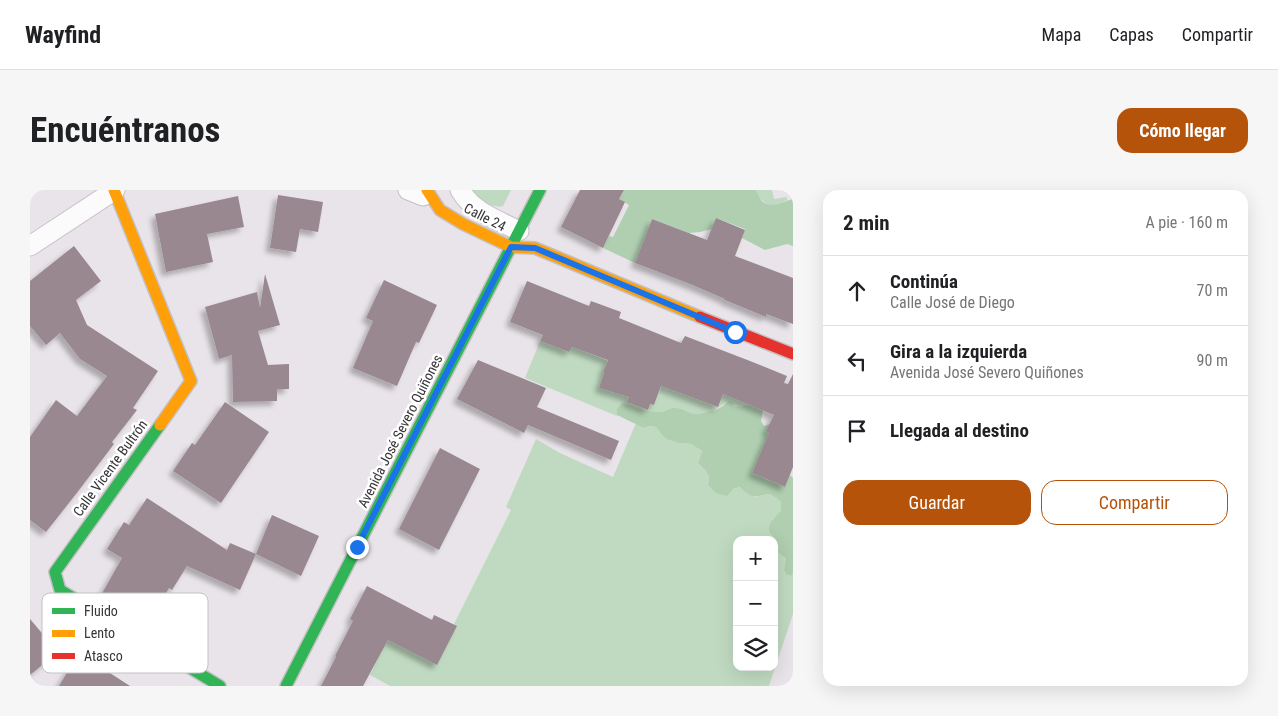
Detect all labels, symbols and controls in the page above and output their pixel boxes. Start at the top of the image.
text: Wayfind [25,21,101,49]
text: Mapa [1042,24,1081,45]
text: Capas [1109,24,1154,45]
text: Compartir [1182,24,1253,45]
button: Cómo llegar [1117,108,1248,153]
text: Encuéntranos [30,110,221,151]
street label: Calle 24 [461,200,509,234]
text: 2 min [843,211,890,235]
text: A pie · 160 m [1145,213,1228,232]
text: Continúa [890,270,958,293]
icon: ahead [843,277,871,305]
text: 70 m [1196,281,1228,300]
text: Calle José de Diego [890,293,1015,312]
route start [724,321,747,344]
text: Gira a la izquierda [890,340,1027,363]
icon: left [843,347,871,375]
text: 90 m [1196,351,1228,370]
street label: Avenida José Severo Quiñones [354,352,446,510]
text: Avenida José Severo Quiñones [890,363,1084,382]
street label: Calle Vicente Bultrón [70,417,150,519]
icon: arrive [843,417,871,445]
text: Llegada al destino [890,419,1029,442]
button: Guardar [843,480,1031,525]
button: Compartir [1041,480,1228,525]
route end [346,536,369,559]
map controls [733,536,778,671]
button: + [733,536,778,581]
button: − [733,581,778,626]
legend [42,593,208,673]
text: Fluido [84,603,118,619]
text: Lento [84,625,115,641]
button: layers [733,626,778,671]
text: Atasco [84,648,123,664]

